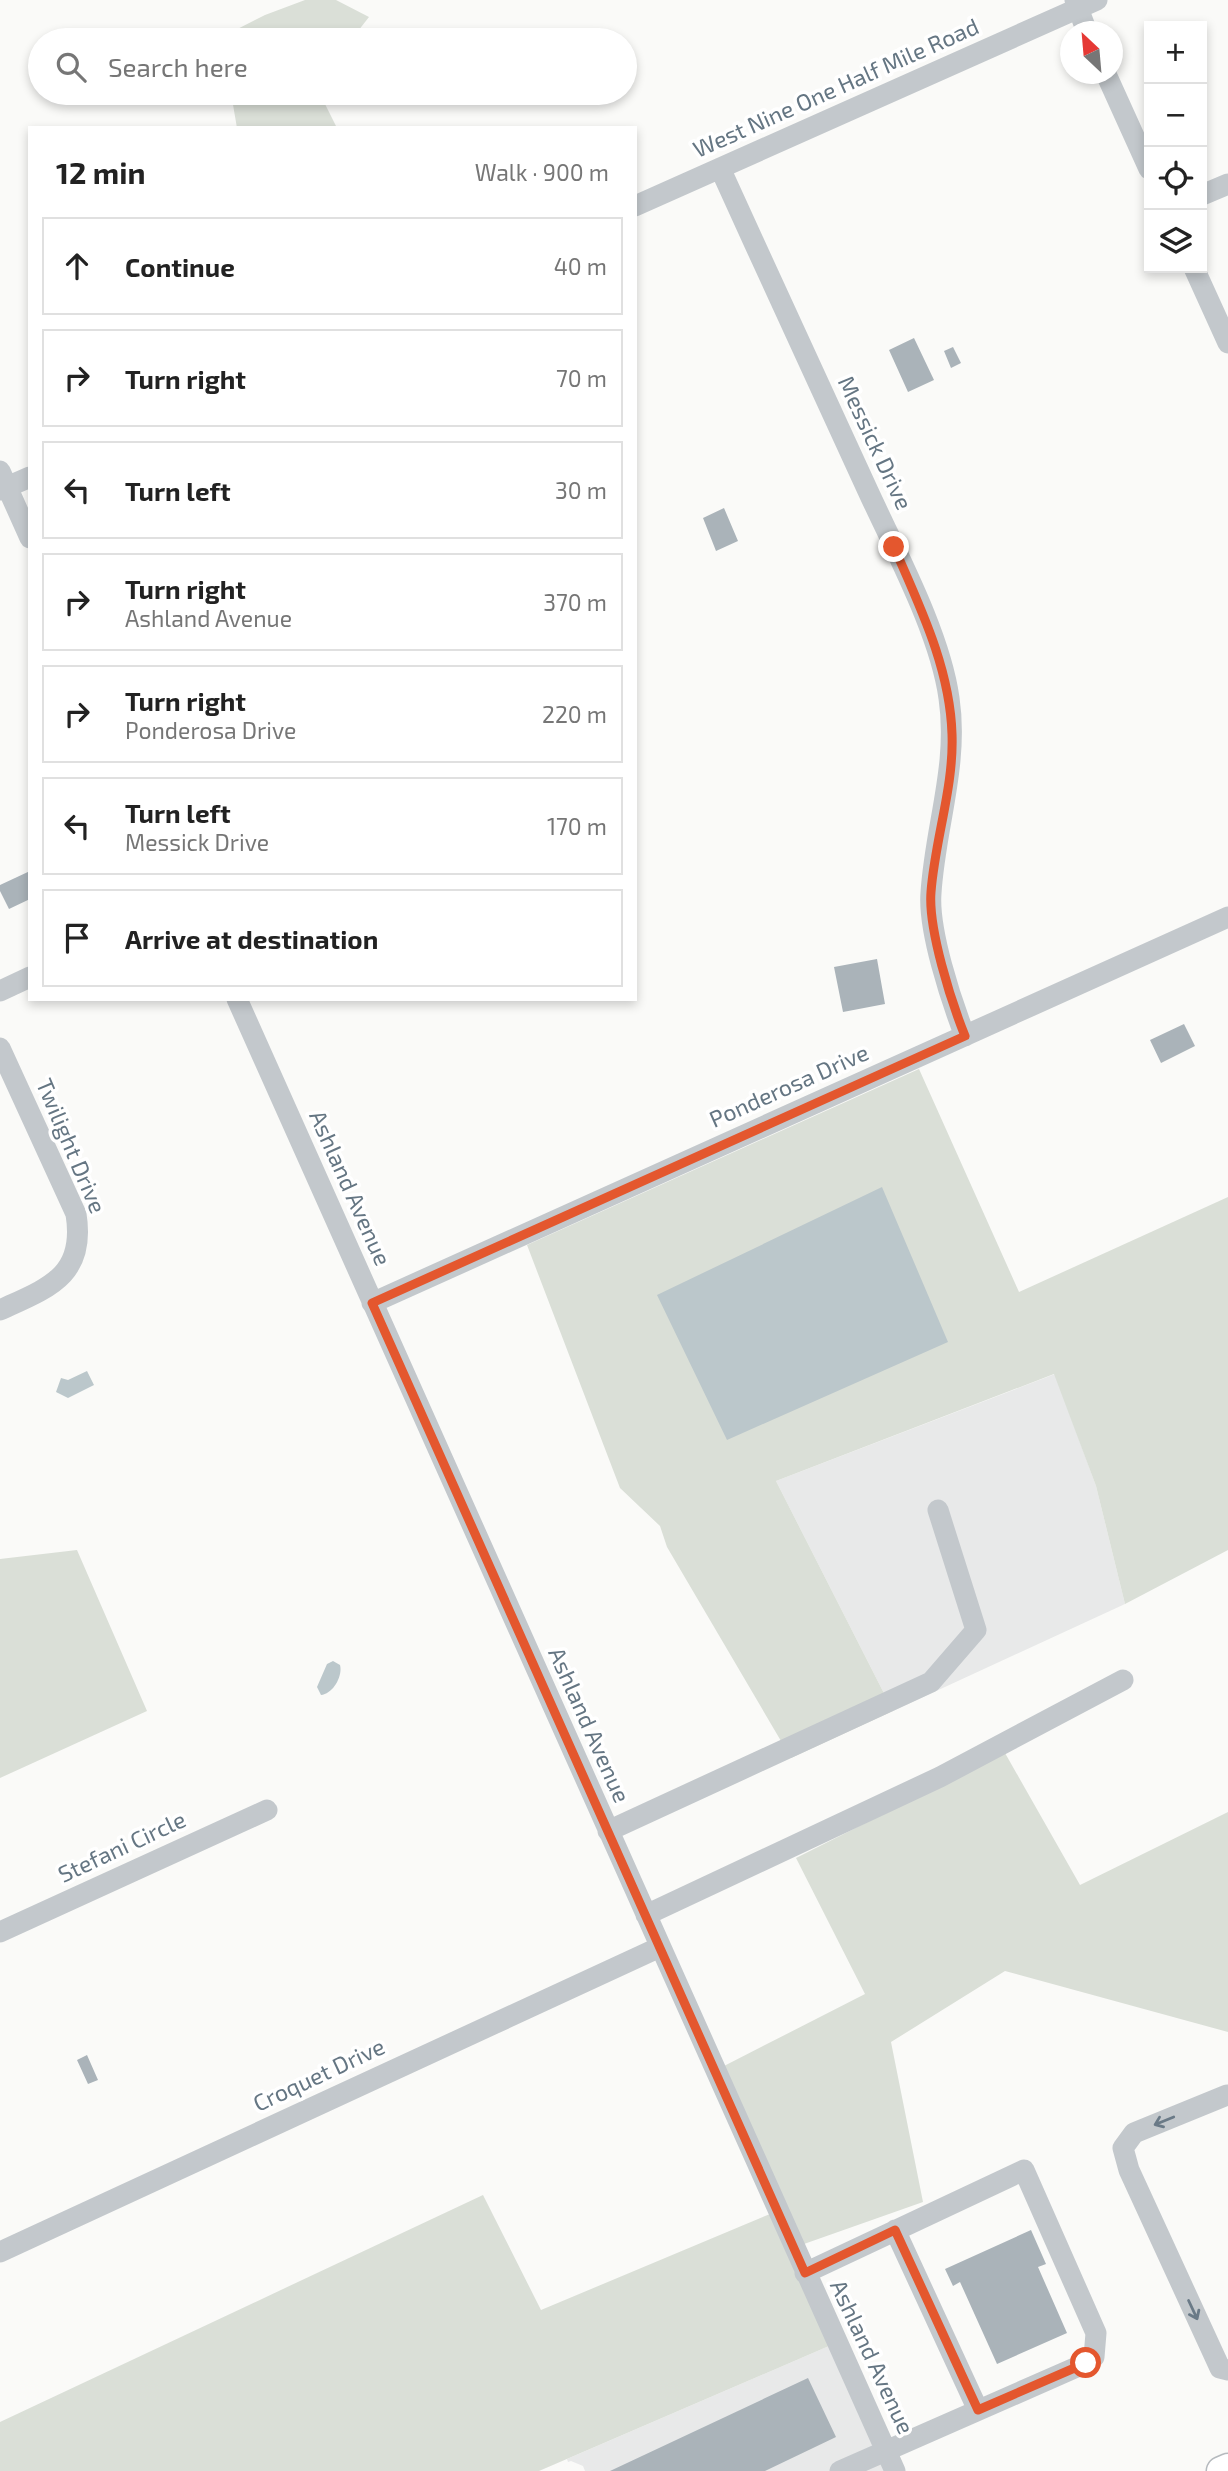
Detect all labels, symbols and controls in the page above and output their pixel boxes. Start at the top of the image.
street label: West Nine One Half Mile Road [688,11,983,163]
north arrow [1060,21,1123,84]
map controls [1144,21,1207,273]
button: + [1144,21,1207,84]
search box [28,28,637,105]
icon: search [52,48,90,86]
text: Search here [108,51,248,82]
button: − [1144,84,1207,147]
button: locate [1144,147,1207,210]
text: 12 min [56,154,146,190]
text: Walk · 900 m [475,158,609,186]
button: layers [1144,210,1207,273]
icon: ahead [58,247,96,285]
text: Continue [125,251,235,282]
text: 40 m [554,252,607,280]
icon: right [58,359,96,397]
text: Turn right [125,363,246,394]
text: 70 m [556,364,607,392]
street label: Messick Drive [833,371,919,514]
icon: left [58,471,96,509]
text: Turn left [125,475,231,506]
text: 30 m [555,476,607,504]
route end [878,531,909,562]
text: Turn right [125,573,246,604]
icon: right [58,583,96,621]
text: 370 m [543,588,607,616]
text: Ashland Avenue [125,604,292,632]
text: Turn right [125,685,246,716]
icon: right [58,695,96,733]
text: 220 m [542,700,607,728]
text: Ponderosa Drive [125,716,296,744]
text: Turn left [125,797,231,828]
icon: left [58,807,96,845]
text: 170 m [547,812,607,840]
text: Messick Drive [125,828,269,856]
icon: arrive [58,919,96,957]
text: Arrive at destination [125,923,378,954]
street label: Ponderosa Drive [705,1037,873,1133]
street label: Twilight Drive [31,1074,113,1217]
street label: Ashland Avenue [304,1106,398,1270]
street label: Ashland Avenue [543,1643,637,1807]
street label: Stefani Circle [53,1804,190,1888]
street label: Croquet Drive [248,2031,389,2117]
one-way arrow [1153,2115,1175,2128]
street label: Ashland Avenue [825,2275,921,2438]
one-way arrow [1187,2299,1201,2320]
route start [1070,2347,1101,2378]

